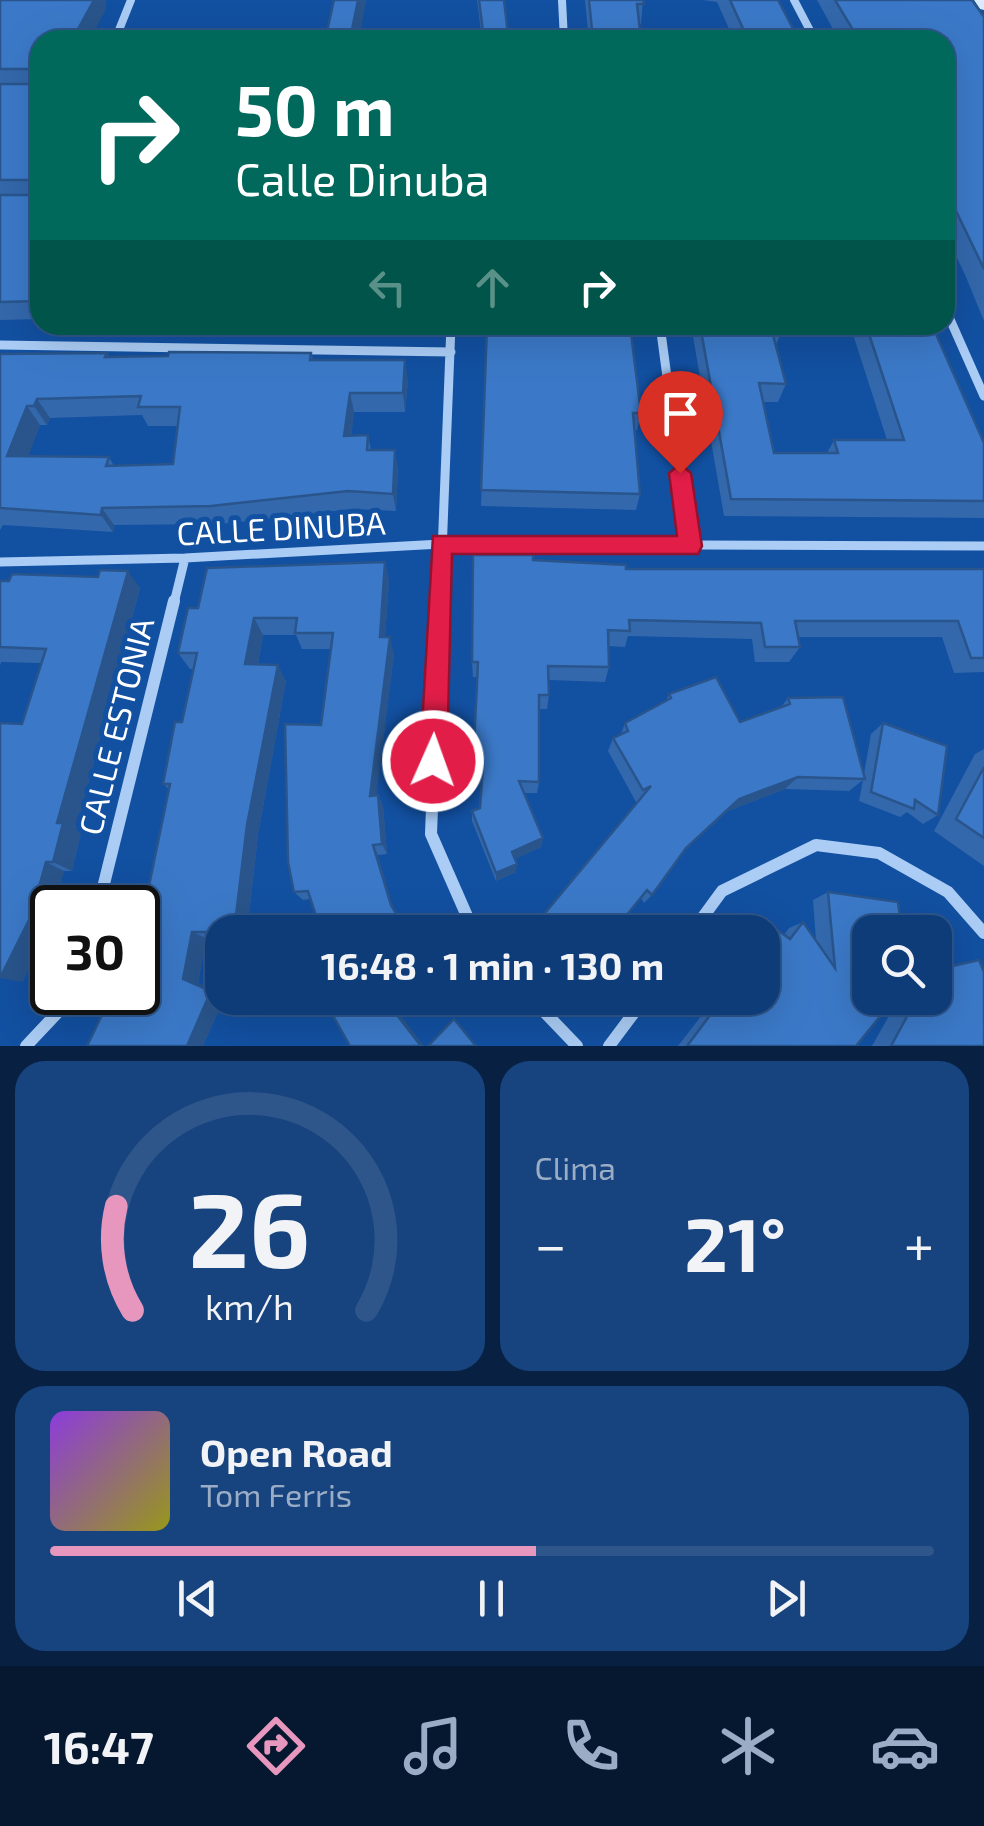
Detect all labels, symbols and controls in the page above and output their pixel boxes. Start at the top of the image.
text: 50 m [235,66,395,150]
icon: right [70,70,200,200]
text: Calle Dinuba [235,151,489,205]
icon: left [360,260,415,315]
icon: ahead [465,260,520,315]
icon: right [570,260,625,315]
pin [638,371,723,474]
icon: arrive [653,386,708,441]
street label: CALLE DINUBA [175,503,387,551]
street label: CALLE ESTONIA [70,613,160,838]
position arrow [381,709,485,813]
speed limit sign: 30 [30,885,160,1015]
map controls [852,915,952,1015]
button: search [852,915,952,1015]
text: 16:48 · 1 min · 130 m [321,942,664,988]
text: Clima [535,1148,616,1186]
text: 26 [189,1164,311,1289]
text: 21° [684,1197,786,1287]
text: − [535,1210,567,1276]
text: + [904,1210,934,1276]
text: km/h [205,1284,294,1327]
text: Open Road [200,1429,393,1475]
text: Tom Ferris [200,1475,352,1513]
icon: previous [170,1571,225,1626]
icon: pause [464,1571,519,1626]
icon: next [759,1571,814,1626]
icon: directions [241,1711,311,1781]
icon: music [398,1711,468,1781]
icon: phone [556,1711,626,1781]
icon: climate [713,1711,783,1781]
icon: car [870,1711,940,1781]
text: 16:47 [44,1719,154,1773]

